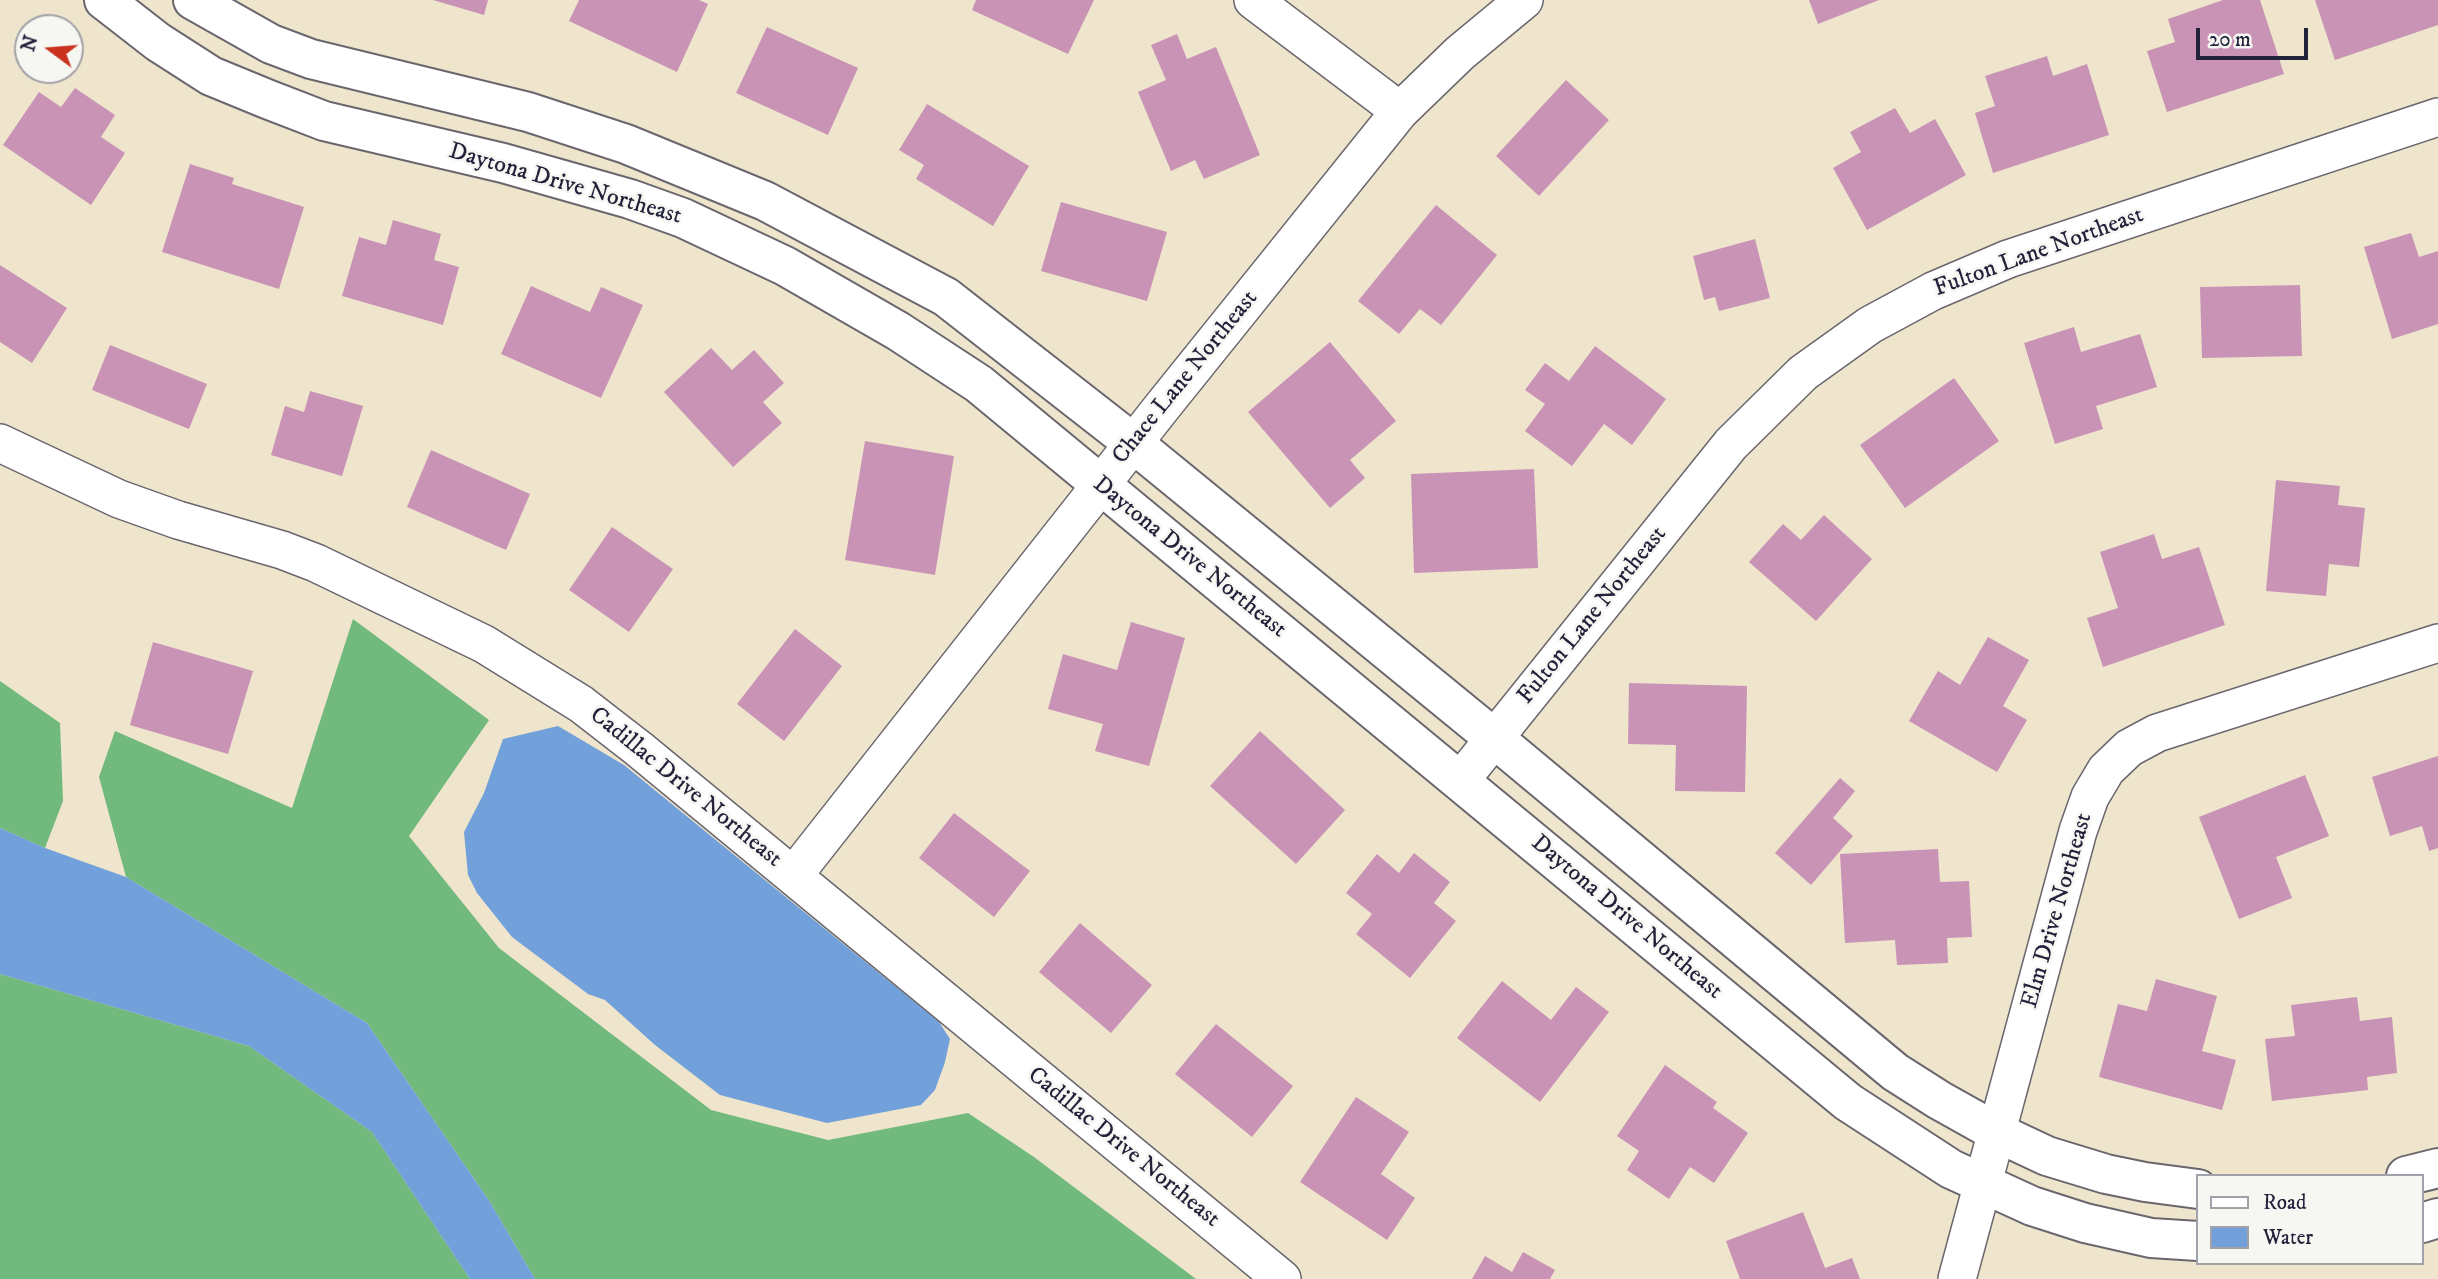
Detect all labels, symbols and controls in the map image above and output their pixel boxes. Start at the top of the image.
north arrow [14,14,84,84]
scale bar [2200,14,2312,58]
text: 20 m [2209,27,2251,53]
text: N [17,33,43,54]
street label: Daytona Drive Northeast [445,138,685,232]
street label: Fulton Lane Northeast [1930,202,2148,304]
street label: Chace Lane Northeast [1107,285,1265,471]
street label: Daytona Drive Northeast [1086,471,1292,645]
street label: Fulton Lane Northeast [1512,521,1674,711]
street label: Cadillac Drive Northeast [583,702,787,874]
street label: Elm Drive Northeast [2016,810,2100,1012]
street label: Daytona Drive Northeast [1524,830,1728,1006]
street label: Cadillac Drive Northeast [1021,1062,1225,1234]
legend [2196,1174,2424,1265]
text: Road [2263,1190,2307,1216]
text: Water [2263,1225,2313,1251]

